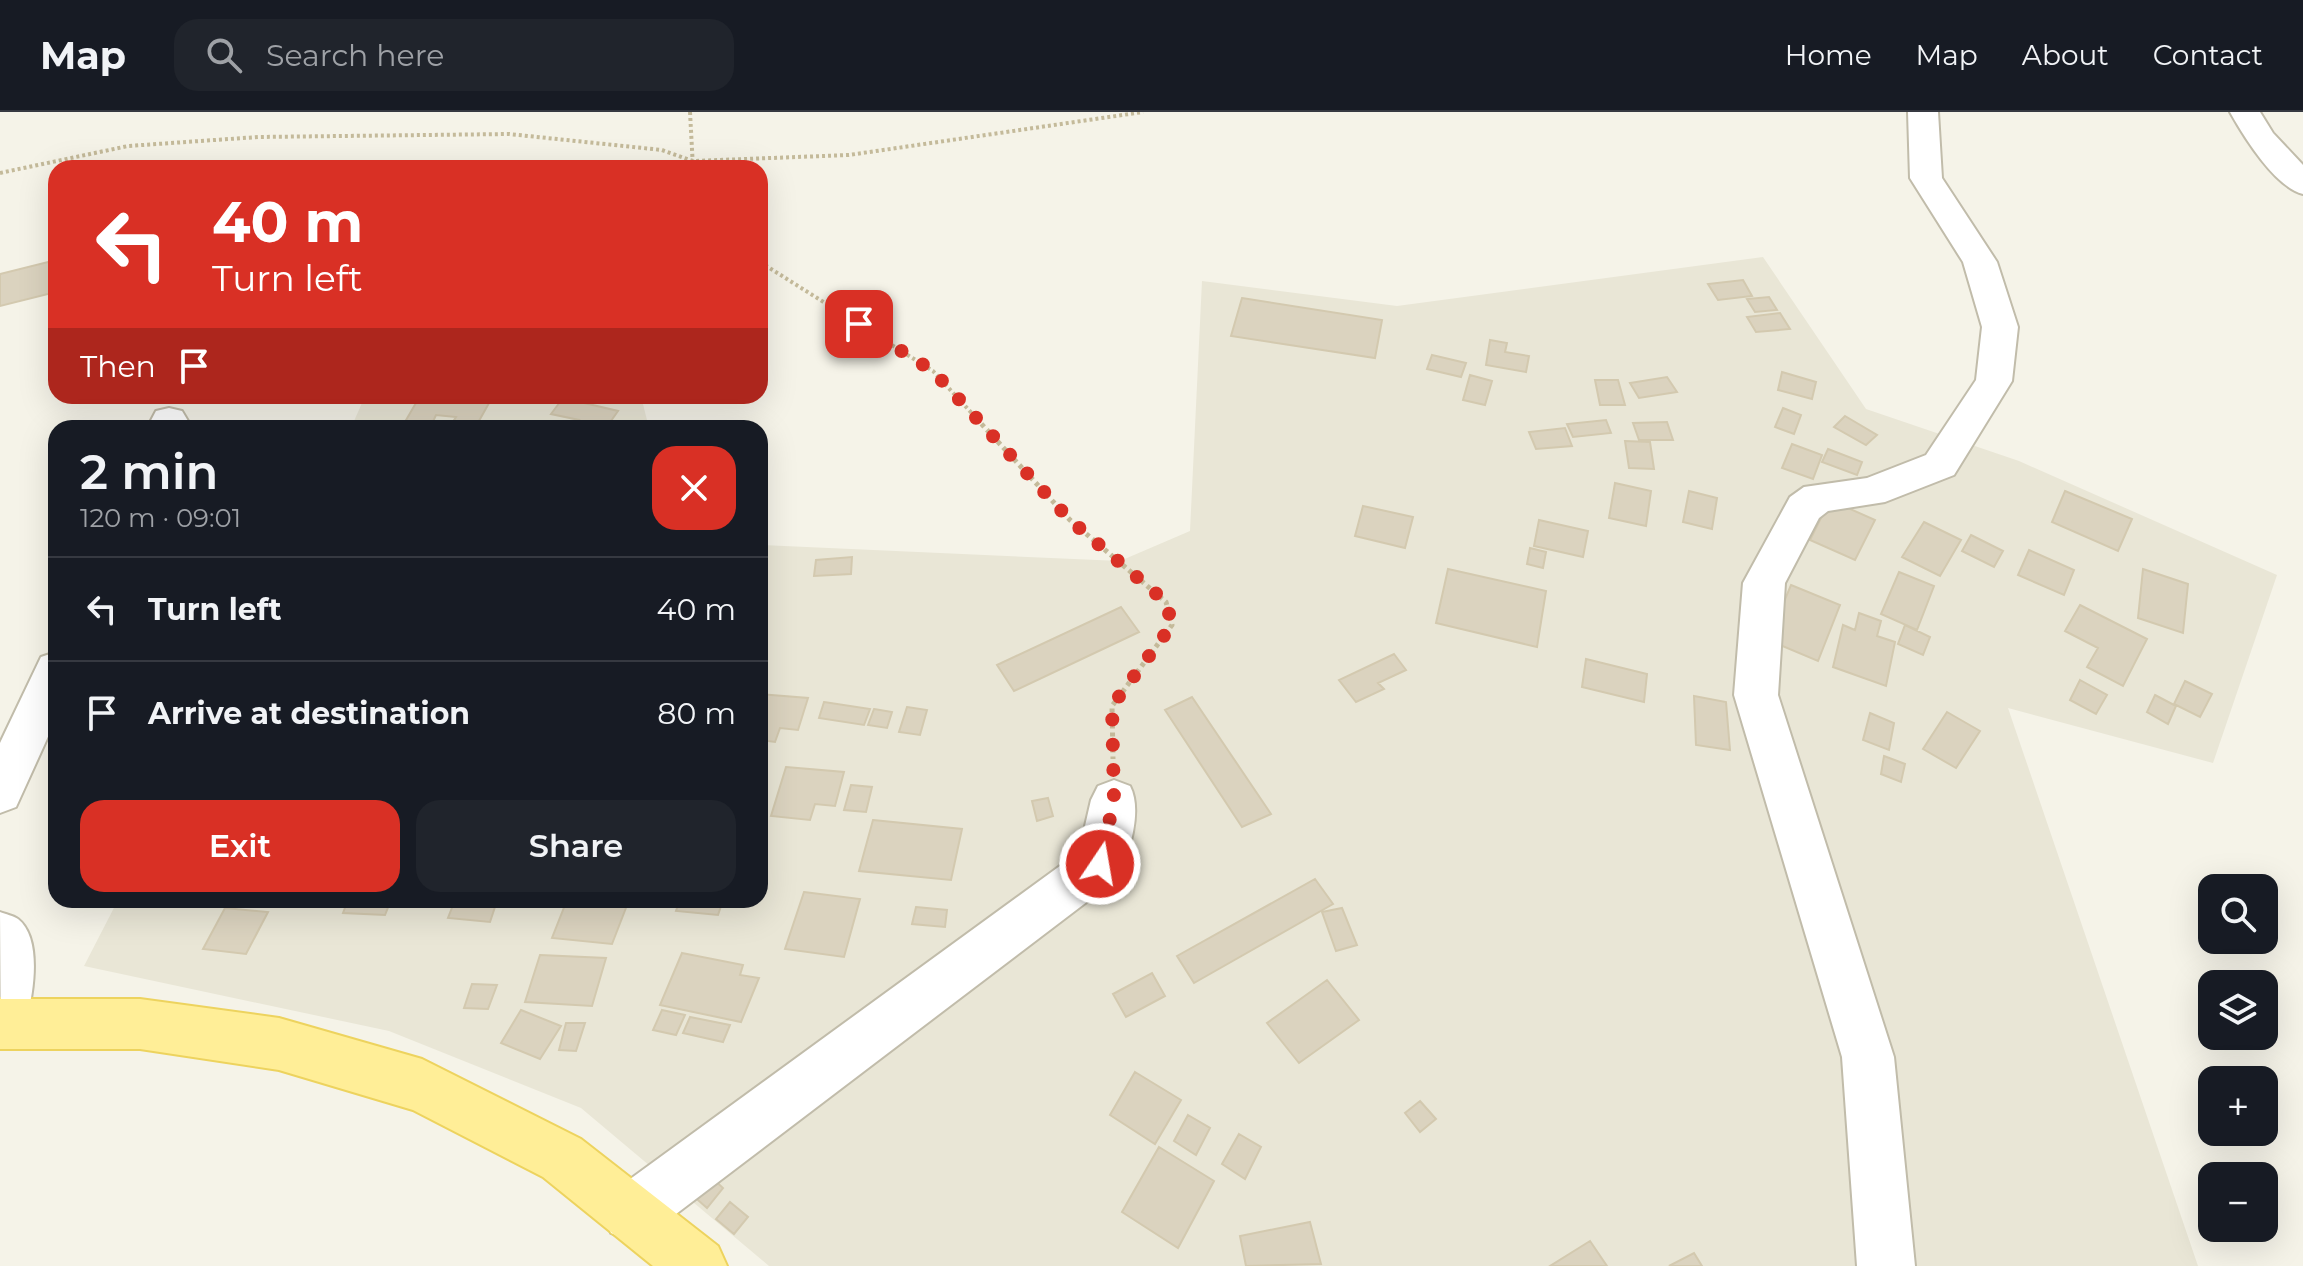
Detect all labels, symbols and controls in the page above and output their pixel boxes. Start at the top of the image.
search box [174,19,734,91]
text: Map [40,32,126,79]
icon: search [202,33,246,77]
text: Search here [266,37,444,74]
text: Home [1785,38,1872,72]
text: Map [1916,38,1978,72]
text: About [2022,38,2109,72]
text: Contact [2153,38,2263,72]
text: 40 m [212,188,363,256]
icon: left [80,192,184,296]
text: Turn left [212,256,363,300]
pin [825,290,893,358]
icon: arrive [837,302,881,346]
icon: arrive [172,344,216,388]
text: Then [80,348,156,385]
text: 2 min [80,443,218,501]
button: close [652,446,736,530]
text: 120 m · 09:01 [80,502,241,534]
icon: left [80,587,124,631]
text: Turn left [148,591,281,628]
text: 40 m [657,591,736,628]
icon: arrive [80,691,124,735]
text: Arrive at destination [148,695,470,732]
text: 80 m [657,695,736,732]
button: Exit [80,800,400,892]
button: Share [416,800,736,892]
position arrow [1058,822,1142,906]
map controls [2198,874,2278,1242]
button: search [2198,874,2278,954]
button: layers [2198,970,2278,1050]
button: + [2198,1066,2278,1146]
button: − [2198,1162,2278,1242]

